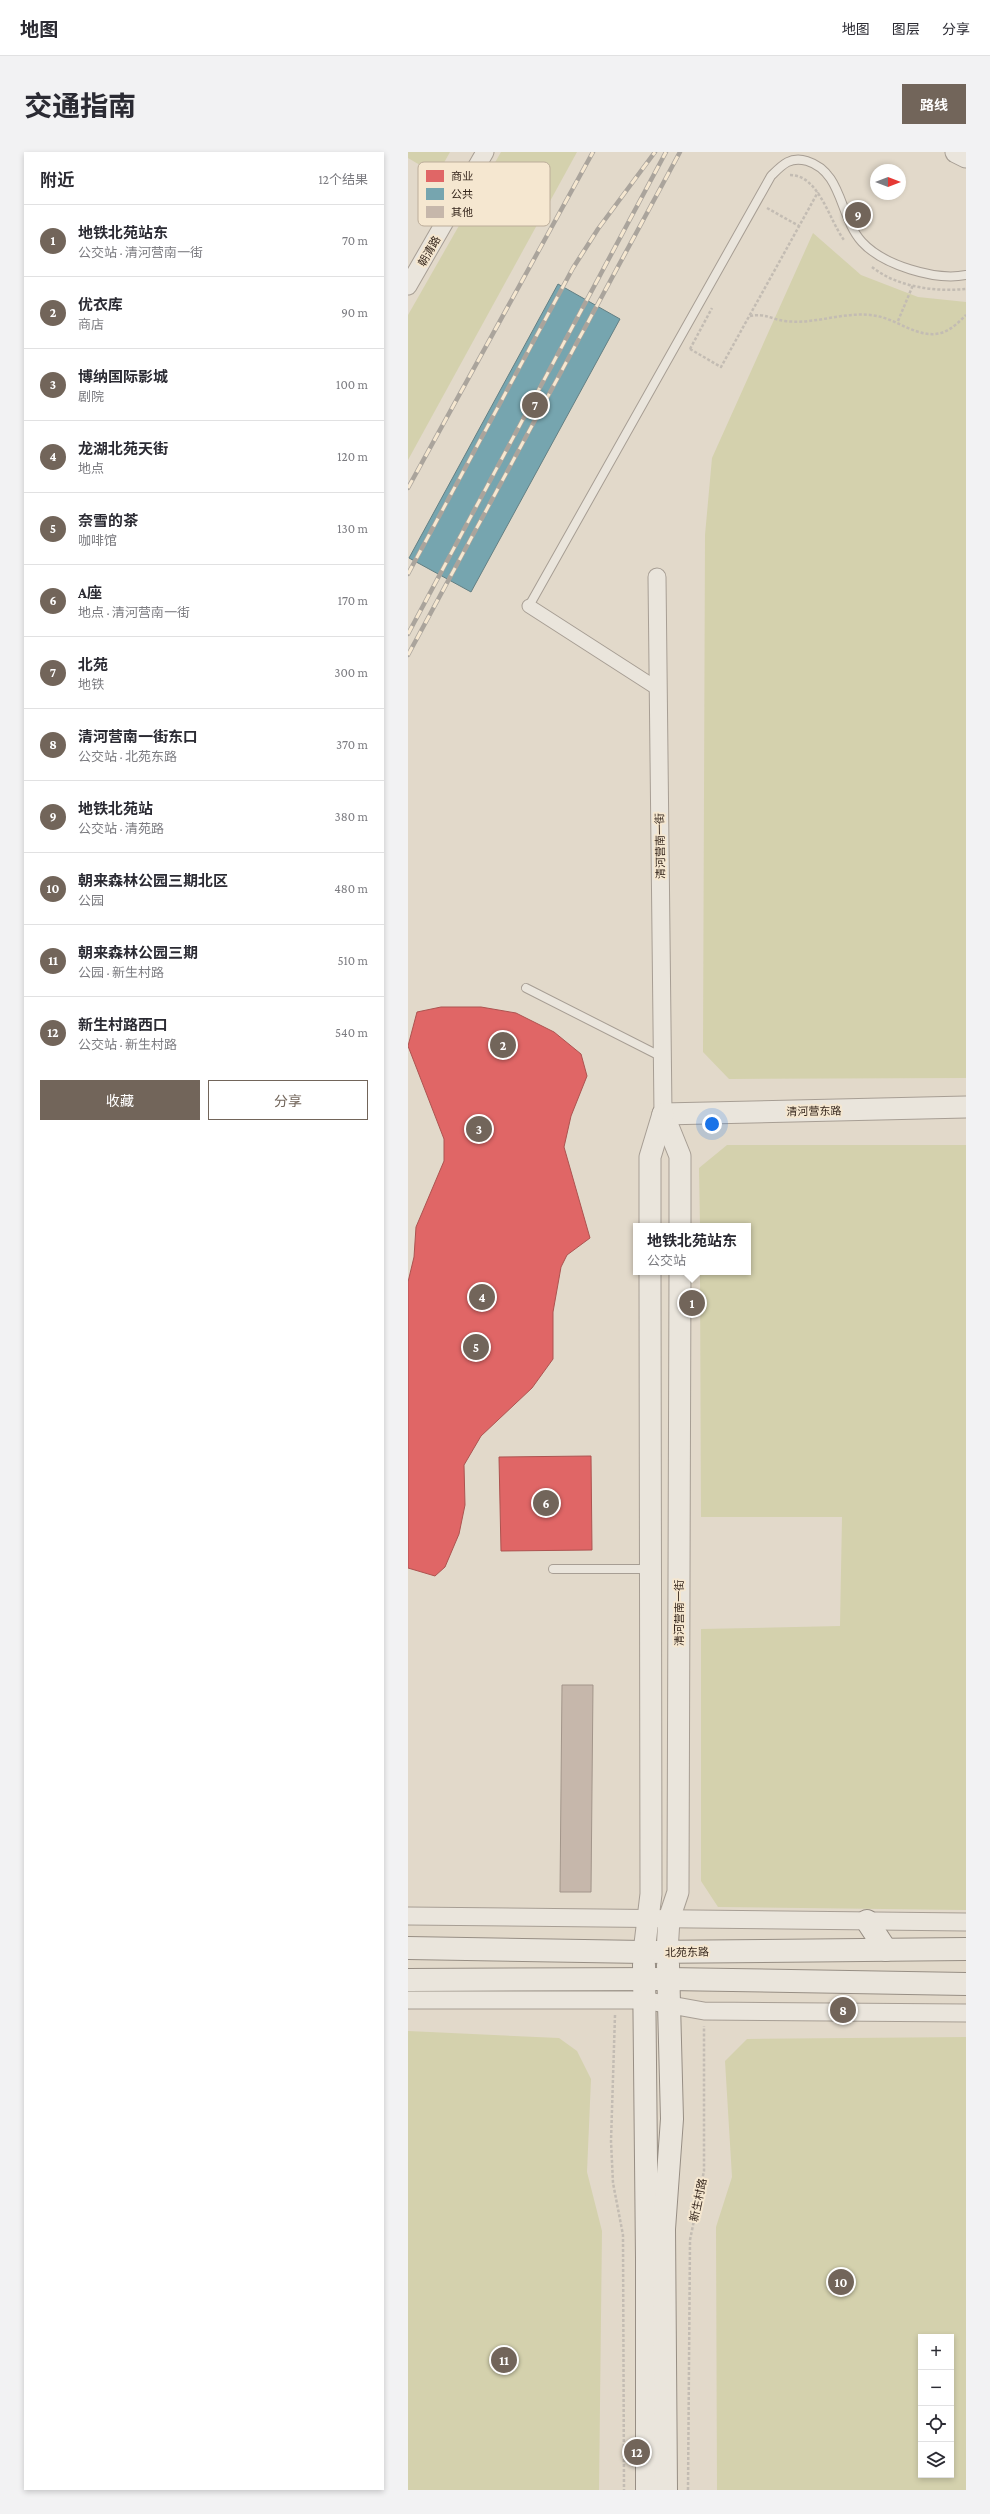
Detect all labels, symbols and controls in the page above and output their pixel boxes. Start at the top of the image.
text: 地图 [20,19,58,40]
text: 地图 [842,21,870,37]
text: 图层 [892,21,920,37]
text: 分享 [942,21,970,37]
button: 路线 [902,84,966,124]
text: 交通指南 [24,91,136,122]
legend [418,162,550,226]
north arrow [870,164,906,200]
text: 商业 [451,170,473,182]
text: 附近 [40,171,74,190]
text: 12个结果 [318,172,368,187]
text: 公共 [451,188,473,200]
pin: 9 [845,200,871,230]
text: 其他 [451,206,473,218]
text: 地铁北苑站东 [78,225,168,241]
text: 1 [51,233,55,248]
text: 70 m [342,233,368,248]
street label: 朝清路 [416,234,442,268]
text: 公交站 · 清河营南一街 [78,245,203,260]
text: 优衣库 [78,297,123,313]
text: 2 [50,305,56,320]
text: 90 m [341,305,368,320]
text: 商店 [78,317,104,332]
text: 博纳国际影城 [78,369,168,385]
text: 3 [50,377,56,392]
text: 100 m [336,377,368,392]
text: 剧院 [78,389,104,404]
pin: 7 [522,390,548,420]
text: 龙湖北苑天街 [78,441,168,457]
text: 4 [49,449,57,464]
text: 120 m [337,449,368,464]
text: 地点 [78,461,104,476]
text: 奈雪的茶 [78,513,138,529]
text: 5 [50,521,56,536]
text: 130 m [337,521,368,536]
text: 咖啡馆 [78,533,117,548]
text: A座 [78,585,102,601]
text: 6 [49,593,57,608]
text: 170 m [338,593,368,608]
text: 地点 · 清河营南一街 [78,605,190,620]
text: 北苑 [78,657,108,673]
text: 7 [50,665,56,680]
text: 300 m [334,665,368,680]
text: 地铁 [78,677,104,692]
text: 清河营南一街东口 [78,729,198,745]
text: 8 [49,737,57,752]
text: 370 m [336,737,368,752]
text: 公交站 · 北苑东路 [78,749,177,764]
text: 地铁北苑站 [78,801,153,817]
text: 9 [49,809,57,824]
text: 380 m [335,809,368,824]
street label: 清河营南一街 [653,813,667,879]
text: 公交站 · 清苑路 [78,821,164,836]
text: 朝来森林公园三期北区 [78,873,228,889]
text: 10 [47,881,59,896]
text: 480 m [334,881,368,896]
text: 公园 [78,893,104,908]
text: 朝来森林公园三期 [78,945,198,961]
text: 11 [48,953,58,968]
text: 510 m [337,953,368,968]
text: 公园 · 新生村路 [78,965,164,980]
text: 新生村路西口 [78,1017,168,1033]
text: 12 [47,1025,59,1040]
text: 540 m [335,1025,368,1040]
pin: 2 [490,1030,516,1060]
text: 公交站 · 新生村路 [78,1037,177,1052]
button: 收藏 [40,1080,200,1120]
button: 分享 [208,1080,368,1120]
street label: 清河营东路 [786,1105,842,1117]
pin: 3 [466,1114,492,1144]
your location [702,1114,722,1134]
popup [633,1223,751,1275]
text: 地铁北苑站东 [647,1233,737,1249]
text: 公交站 [647,1253,686,1268]
pin: 4 [469,1282,495,1312]
pin: 1 [679,1288,705,1318]
pin: 5 [463,1332,489,1362]
pin: 6 [533,1488,559,1518]
street label: 清河营南一街 [673,1580,685,1646]
street label: 北苑东路 [665,1946,709,1958]
pin: 8 [830,1995,856,2025]
street label: 新生村路 [688,2177,708,2223]
pin: 10 [828,2267,854,2297]
map controls [918,2334,954,2478]
button: + [918,2334,954,2370]
pin: 11 [491,2345,517,2375]
button: − [918,2370,954,2406]
button: locate [918,2406,954,2442]
pin: 12 [624,2437,650,2467]
button: layers [918,2442,954,2478]

